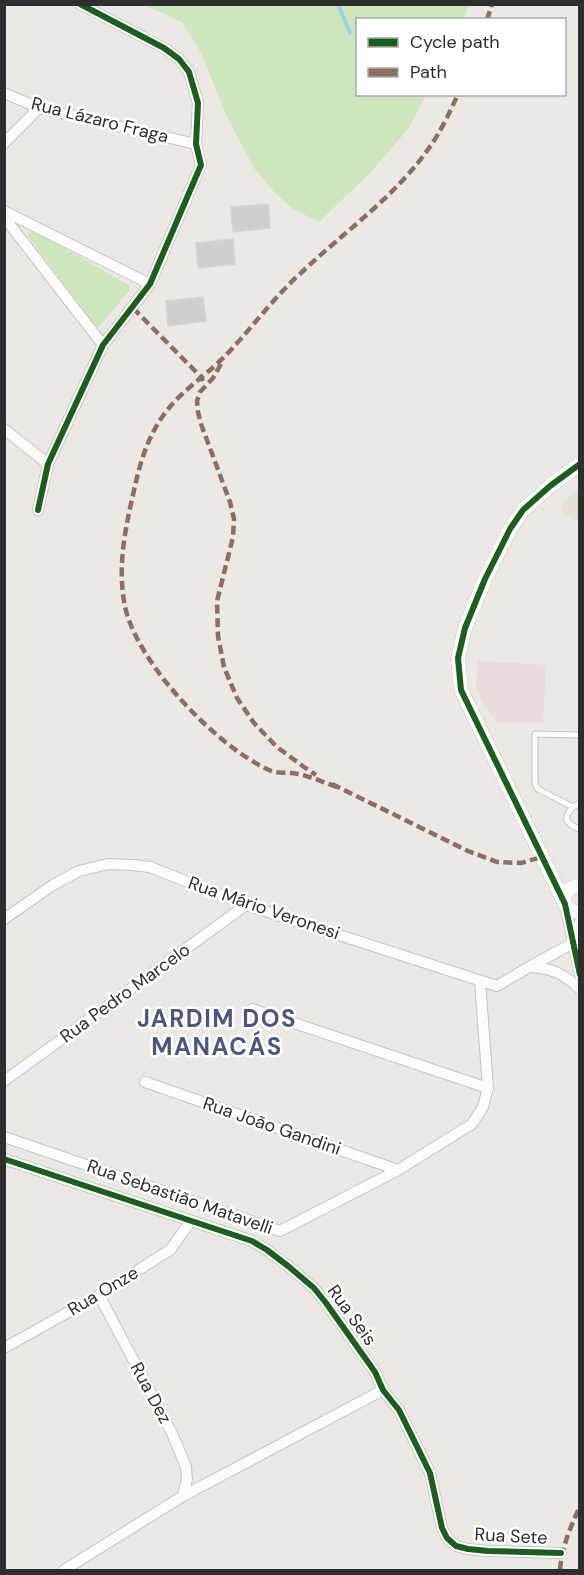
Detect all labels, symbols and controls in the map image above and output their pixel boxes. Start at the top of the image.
legend [356,18,566,96]
text: Cycle path [410,30,500,54]
text: Path [410,60,447,84]
street label: Rua Lázaro Fraga [29,91,171,149]
street label: Rua Mário Veronesi [185,871,343,945]
street label: Rua Pedro Marcelo [55,938,195,1048]
district label: JARDIM DOS MANACÁS [137,1003,297,1062]
street label: Rua João Gandini [200,1091,344,1161]
street label: Rua Sebastião Matavelli [84,1154,276,1240]
street label: Rua Onze [63,1261,143,1321]
street label: Rua Seis [322,1280,382,1350]
street label: Rua Dez [125,1358,177,1428]
street label: Rua Sete [474,1522,548,1550]

